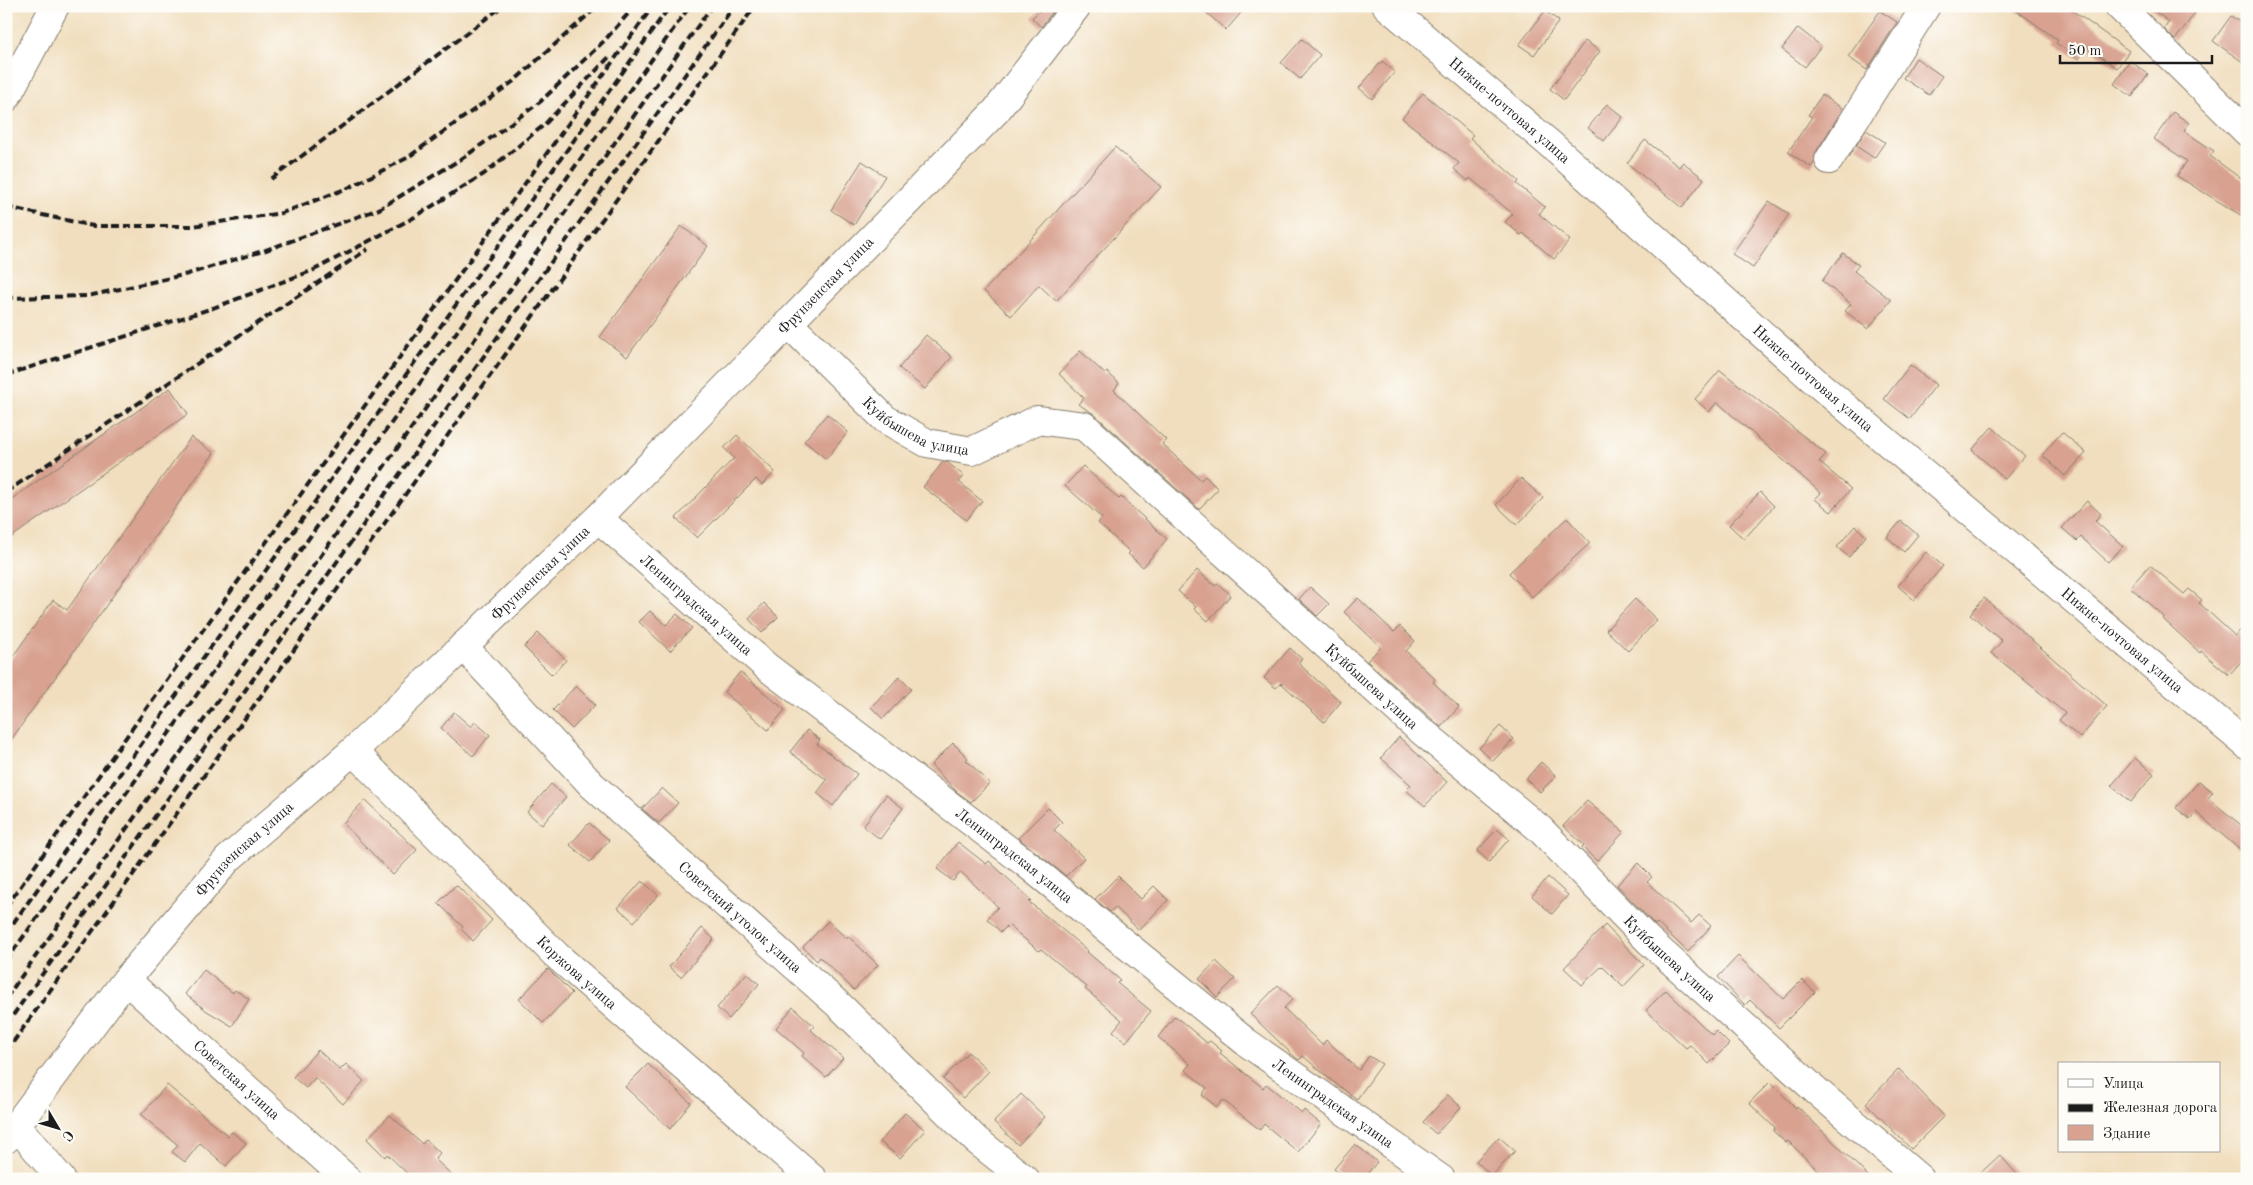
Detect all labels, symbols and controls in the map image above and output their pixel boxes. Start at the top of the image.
scale bar [2060,32,2213,64]
text: 50 m [2068,44,2102,59]
street label: Нижне-почтовая улица [1445,56,1573,168]
street label: Фрунзенская улица [776,234,878,338]
street label: Нижне-почтовая улица [1749,323,1876,436]
street label: Куйбышева улица [859,395,971,459]
street label: Фрунзенская улица [489,523,594,624]
street label: Ленинградская улица [636,552,755,659]
street label: Нижне-почтовая улица [2058,586,2186,697]
street label: Куйбышева улица [1322,642,1420,733]
street label: Фрунзенская улица [194,800,297,900]
street label: Ленинградская улица [952,806,1075,907]
street label: Советский уголок улица [675,859,804,977]
street label: Куйбышева улица [1620,914,1718,1006]
street label: Коржова улица [533,934,619,1013]
street label: Советская улица [190,1038,282,1124]
street label: Ленинградская улица [1269,1057,1396,1152]
legend [2058,1062,2220,1152]
text: Улица [2103,1077,2144,1092]
text: Железная дорога [2103,1101,2218,1116]
north arrow [32,1102,82,1152]
text: С [59,1127,76,1143]
text: Здание [2103,1127,2150,1142]

